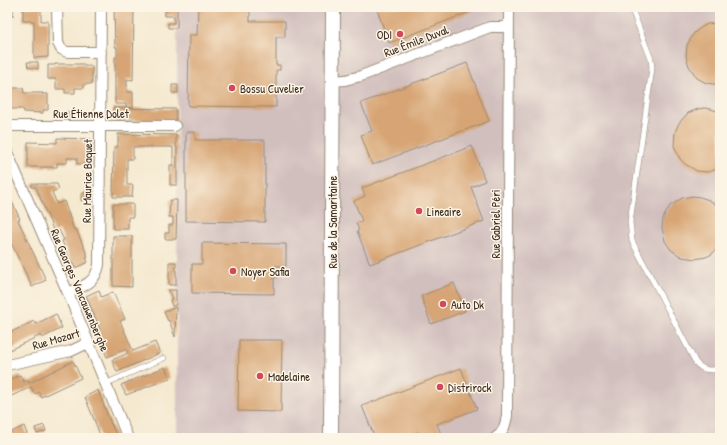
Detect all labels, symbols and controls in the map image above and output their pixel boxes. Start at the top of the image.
street label: Rue Émile Duval [381,21,451,61]
place label: ODI [377,26,392,43]
marker: ODI [395,29,405,39]
place label: Bossu Cuvelier [240,80,304,97]
marker: Bossu Cuvelier [227,83,237,93]
street label: Rue Étienne Dolet [53,105,130,122]
street label: Rue Maurice Baquet [78,138,96,223]
street label: Rue de la Samaritaine [324,175,341,268]
street label: Rue Gabriel Péri [487,189,504,259]
place label: Lineaire [427,203,461,220]
marker: Lineaire [414,206,424,216]
street label: Rue Georges Vancauwenberghe [46,226,114,354]
place label: Noyer Safia [241,263,289,280]
marker: Noyer Safia [228,266,238,276]
place label: Auto Dk [451,296,484,313]
marker: Auto Dk [438,299,448,309]
street label: Rue Mozart [30,324,82,354]
place label: Madelaine [268,368,310,385]
marker: Madelaine [255,371,265,381]
place label: Distrirock [448,379,492,396]
marker: Distrirock [435,382,445,392]

